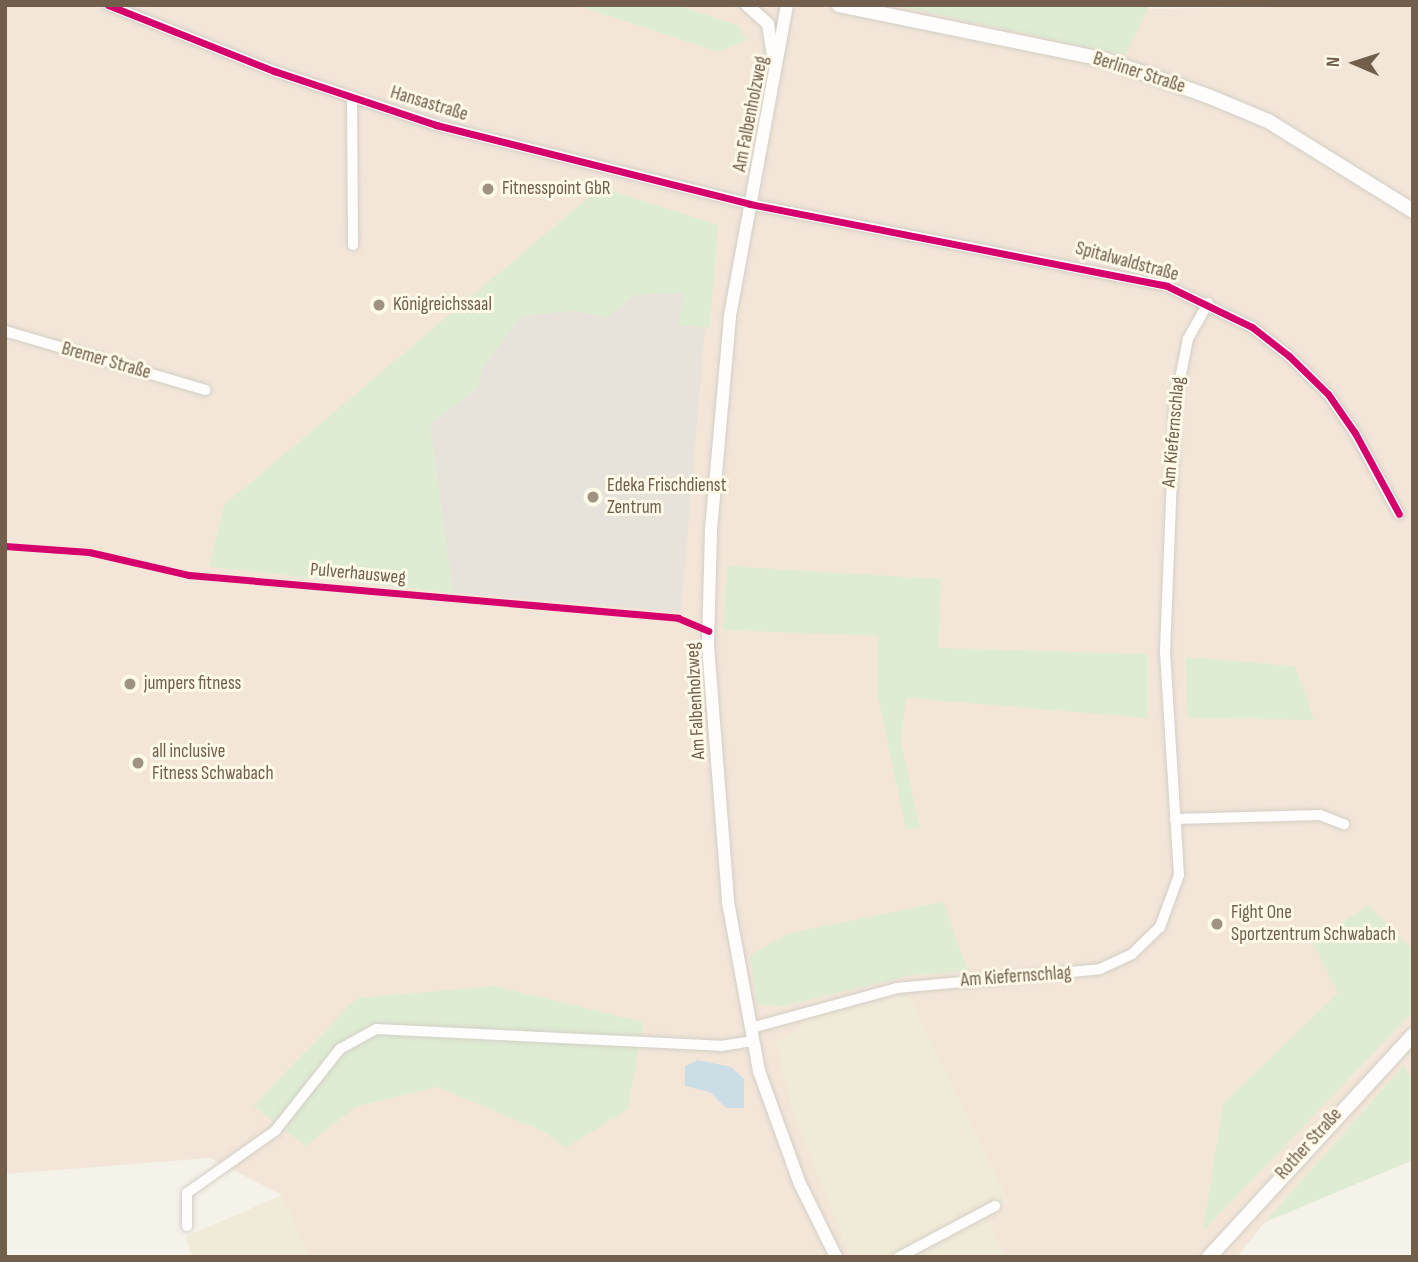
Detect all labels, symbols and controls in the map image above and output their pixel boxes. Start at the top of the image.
north arrow [1320,28,1390,98]
street label: Berliner Straße [1090,47,1188,99]
street label: Am Falbenholzweg [729,54,773,174]
text: N [1322,56,1345,68]
street label: Hansastraße [387,81,471,127]
place label: Fitnesspoint GbR [502,178,611,200]
marker: Fitnesspoint GbR [480,181,496,197]
street label: Spitalwaldstraße [1073,237,1181,287]
place label: Königreichssaal [393,294,492,316]
marker: Königreichssaal [371,297,387,313]
street label: Bremer Straße [59,337,153,385]
street label: Am Kiefernschlag [1158,376,1190,488]
place label: Edeka Frischdienst Zentrum [607,475,726,519]
marker: Edeka Frischdienst Zentrum [585,489,601,505]
street label: Pulverhausweg [309,558,407,590]
street label: Am Falbenholzweg [682,642,710,760]
place label: jumpers fitness [144,673,241,695]
marker: jumpers fitness [122,676,138,692]
place label: all inclusive Fitness Schwabach [152,741,274,785]
marker: all inclusive Fitness Schwabach [130,755,146,771]
place label: Fight One Sportzentrum Schwabach [1231,902,1396,946]
marker: Fight One Sportzentrum Schwabach [1209,916,1225,932]
street label: Am Kiefernschlag [960,962,1072,992]
street label: Rother Straße [1271,1103,1347,1185]

